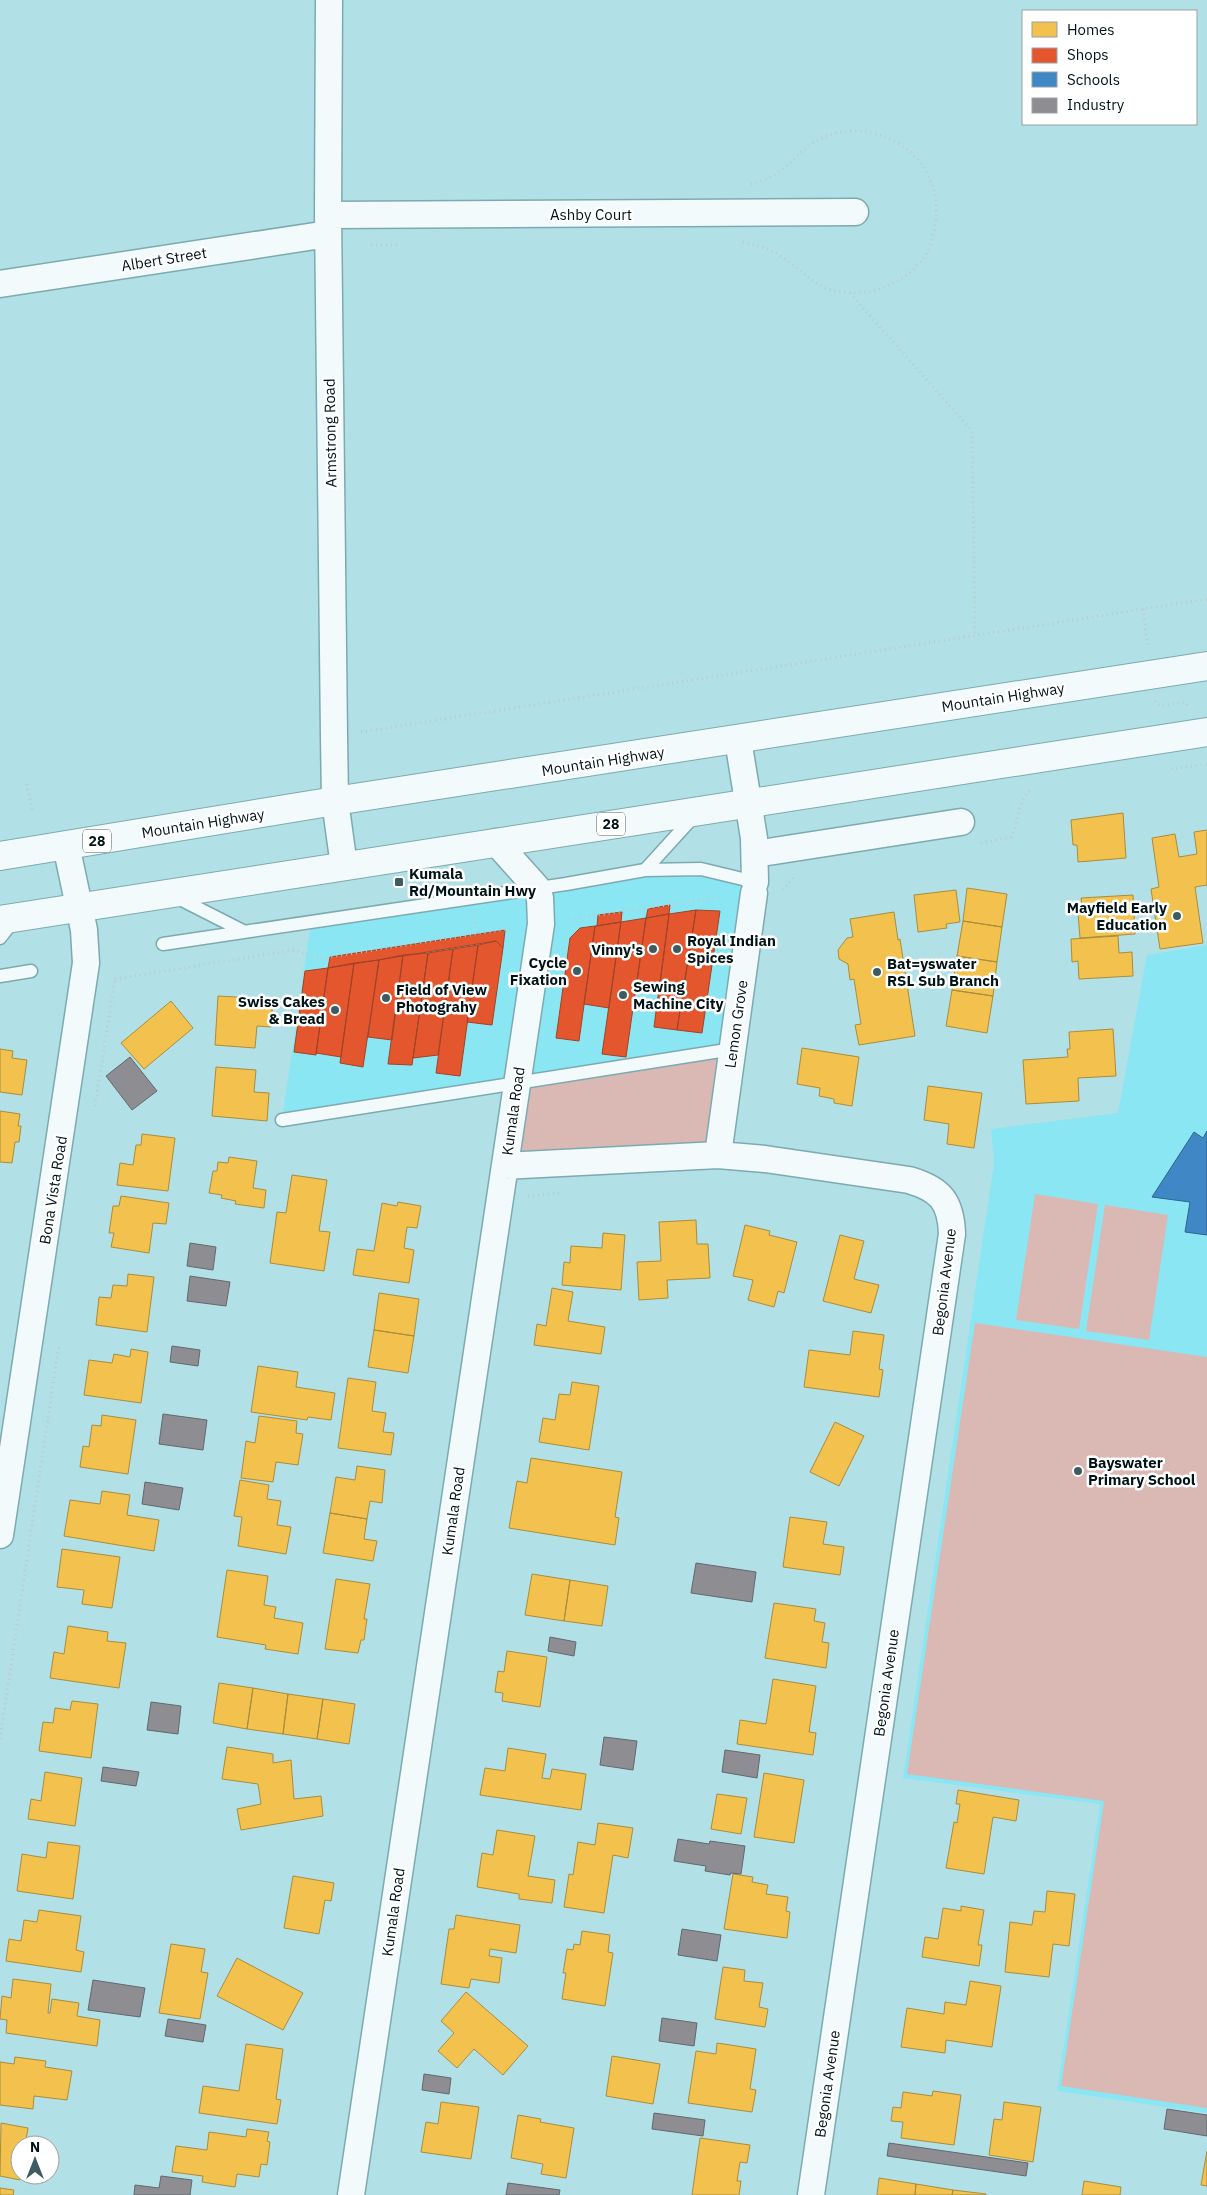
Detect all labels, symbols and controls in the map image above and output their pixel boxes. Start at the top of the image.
legend [1022,10,1197,125]
text: Homes [1067,20,1115,39]
text: Shops [1067,45,1109,64]
text: Schools [1067,70,1120,89]
text: Industry [1067,95,1125,114]
street label: Ashby Court [550,205,632,224]
street label: Albert Street [120,243,208,275]
street label: Armstrong Road [320,378,340,488]
street label: Mountain Highway [940,678,1066,716]
street label: Mountain Highway [540,742,666,780]
street label: Mountain Highway [140,804,266,842]
road number: 28 [597,812,625,836]
road number: 28 [83,829,111,852]
place label: Kumala Rd/Mountain Hwy [409,864,536,900]
marker: Kumala Rd/Mountain Hwy [393,876,405,888]
place label: Mayfield Early Education [1067,898,1167,934]
marker: Mayfield Early Education [1171,910,1183,922]
place label: Royal Indian Spices [687,931,776,967]
place label: Vinny's [591,940,643,959]
marker: Vinny's [647,943,659,955]
marker: Royal Indian Spices [671,943,683,955]
place label: Cycle Fixation [510,953,567,989]
place label: Bat=yswater RSL Sub Branch [887,954,999,990]
marker: Cycle Fixation [571,965,583,977]
marker: Bat=yswater RSL Sub Branch [871,966,883,978]
place label: Sewing Machine City [633,977,724,1013]
street label: Lemon Grove [720,979,752,1069]
place label: Field of View Photograhy [396,980,487,1016]
marker: Sewing Machine City [617,989,629,1001]
place label: Swiss Cakes & Bread [238,992,325,1028]
marker: Field of View Photograhy [380,992,392,1004]
marker: Swiss Cakes & Bread [329,1004,341,1016]
street label: Kumala Road [497,1066,529,1156]
street label: Bona Vista Road [35,1134,71,1246]
street label: Begonia Avenue [928,1227,960,1337]
place label: Bayswater Primary School [1088,1453,1196,1489]
marker: Bayswater Primary School [1072,1465,1084,1477]
street label: Kumala Road [437,1466,469,1556]
street label: Begonia Avenue [869,1628,903,1738]
street label: Kumala Road [377,1867,409,1957]
street label: Begonia Avenue [810,2029,844,2139]
north arrow [10,2135,60,2185]
text: N [30,2138,40,2156]

